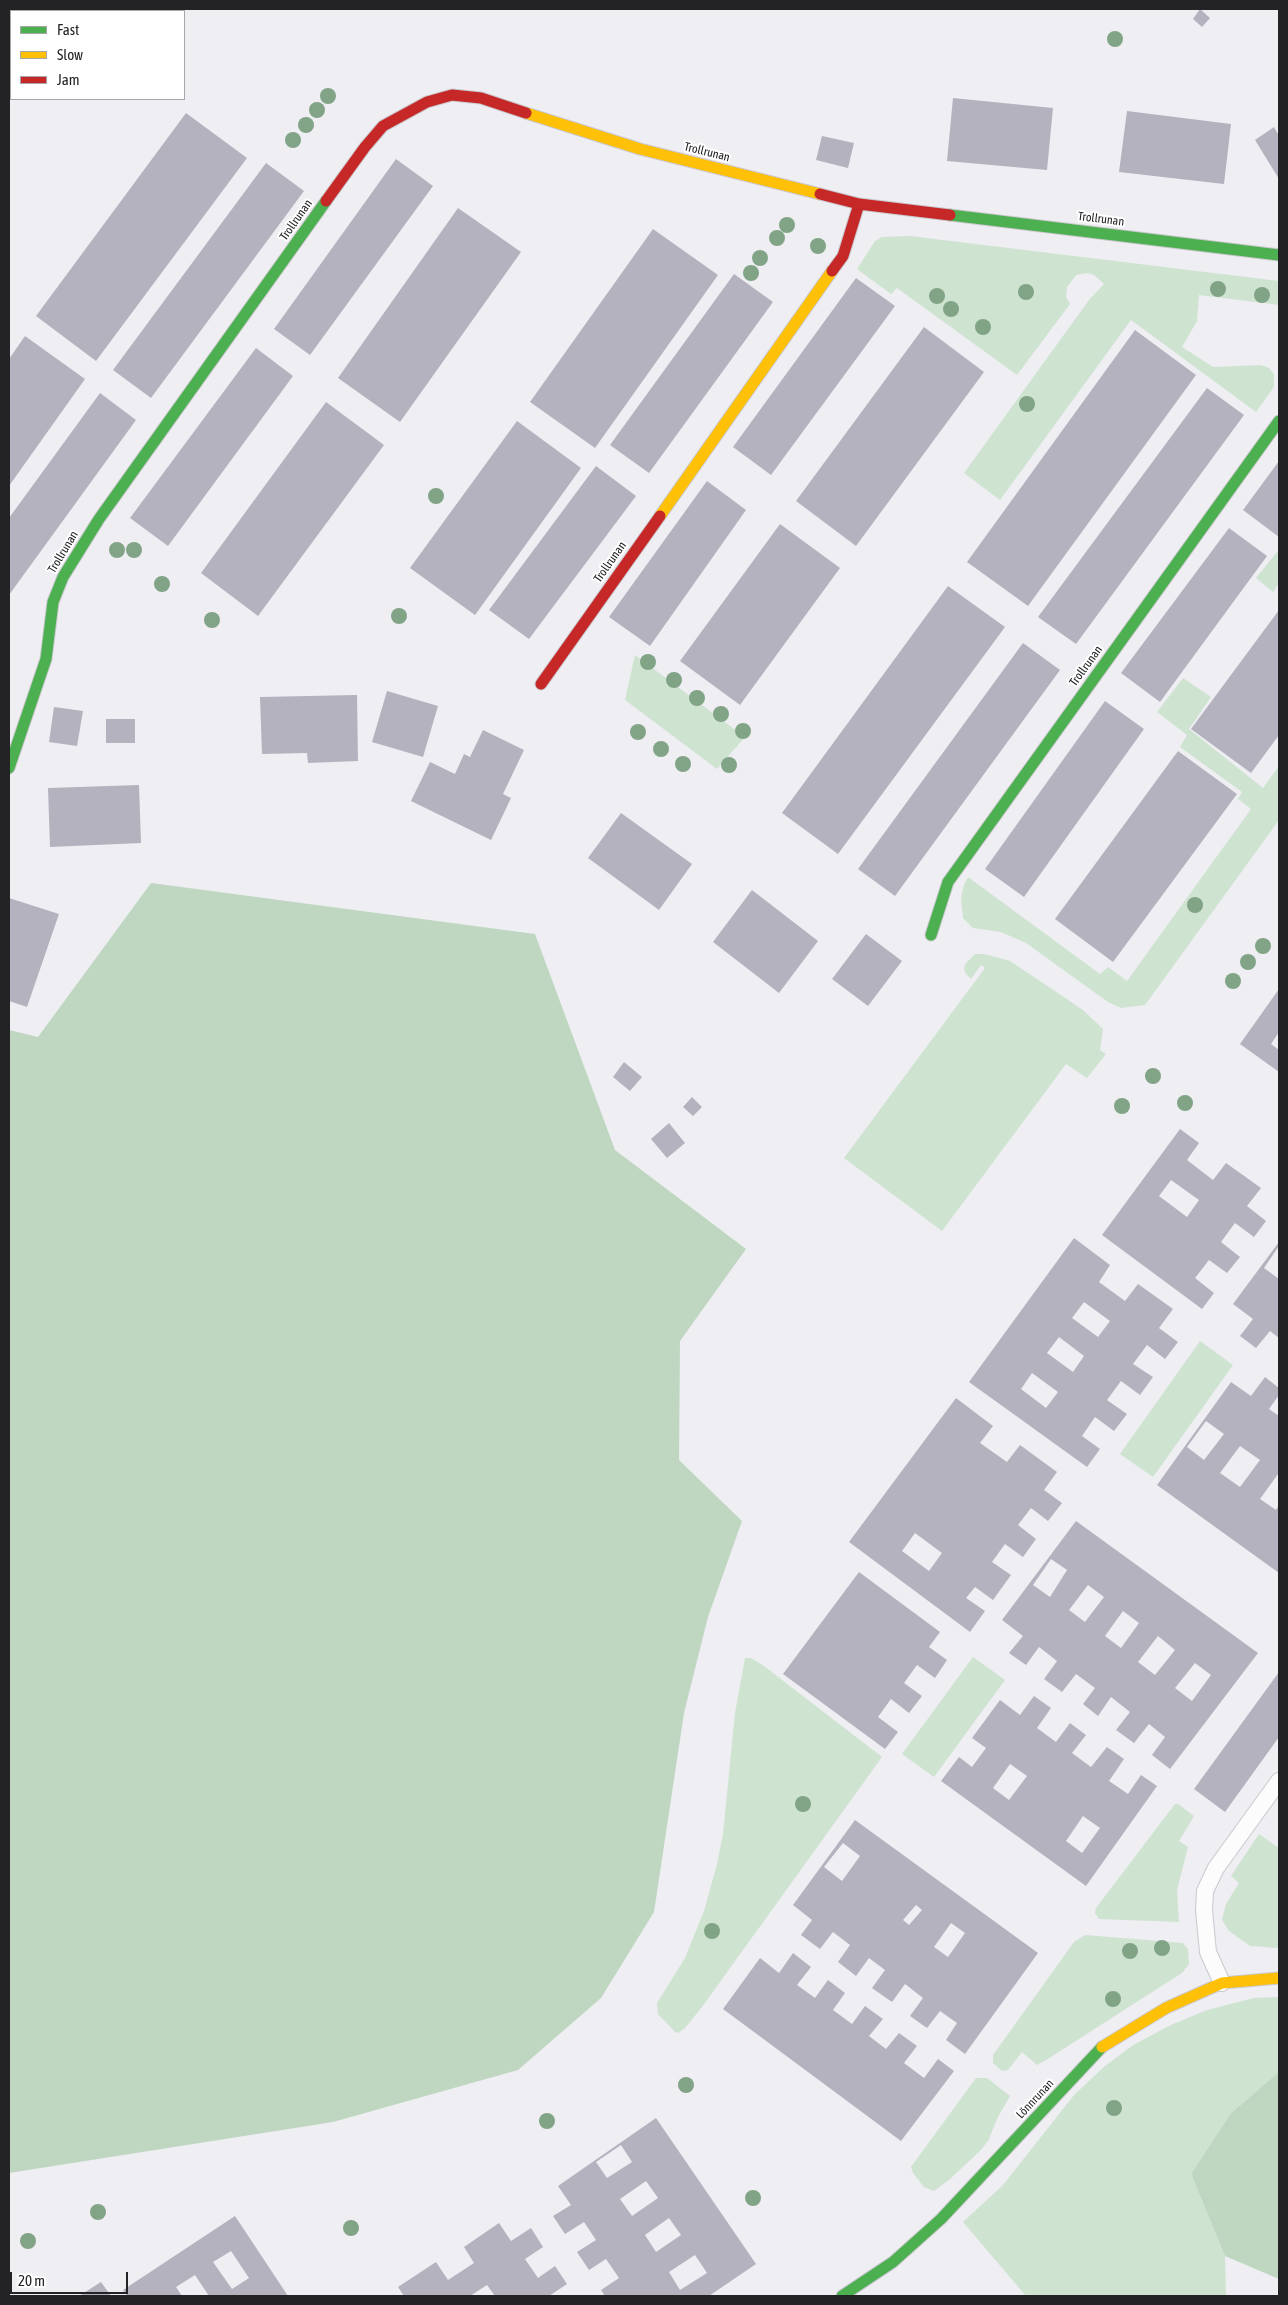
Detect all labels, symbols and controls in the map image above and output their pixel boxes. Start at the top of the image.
legend [10,10,185,100]
text: Fast [57,21,79,38]
text: Slow [57,46,83,63]
text: Jam [57,71,80,88]
street label: Trollrunan [683,139,731,165]
street label: Trollrunan [277,197,315,243]
street label: Trollrunan [1077,209,1125,229]
street label: Trollrunan [45,528,81,576]
street label: Trollrunan [591,539,629,585]
street label: Trollrunan [1066,643,1106,689]
street label: Lönnrunan [1013,2076,1057,2122]
scale bar [12,2262,130,2294]
text: 20 m [18,2272,45,2289]

